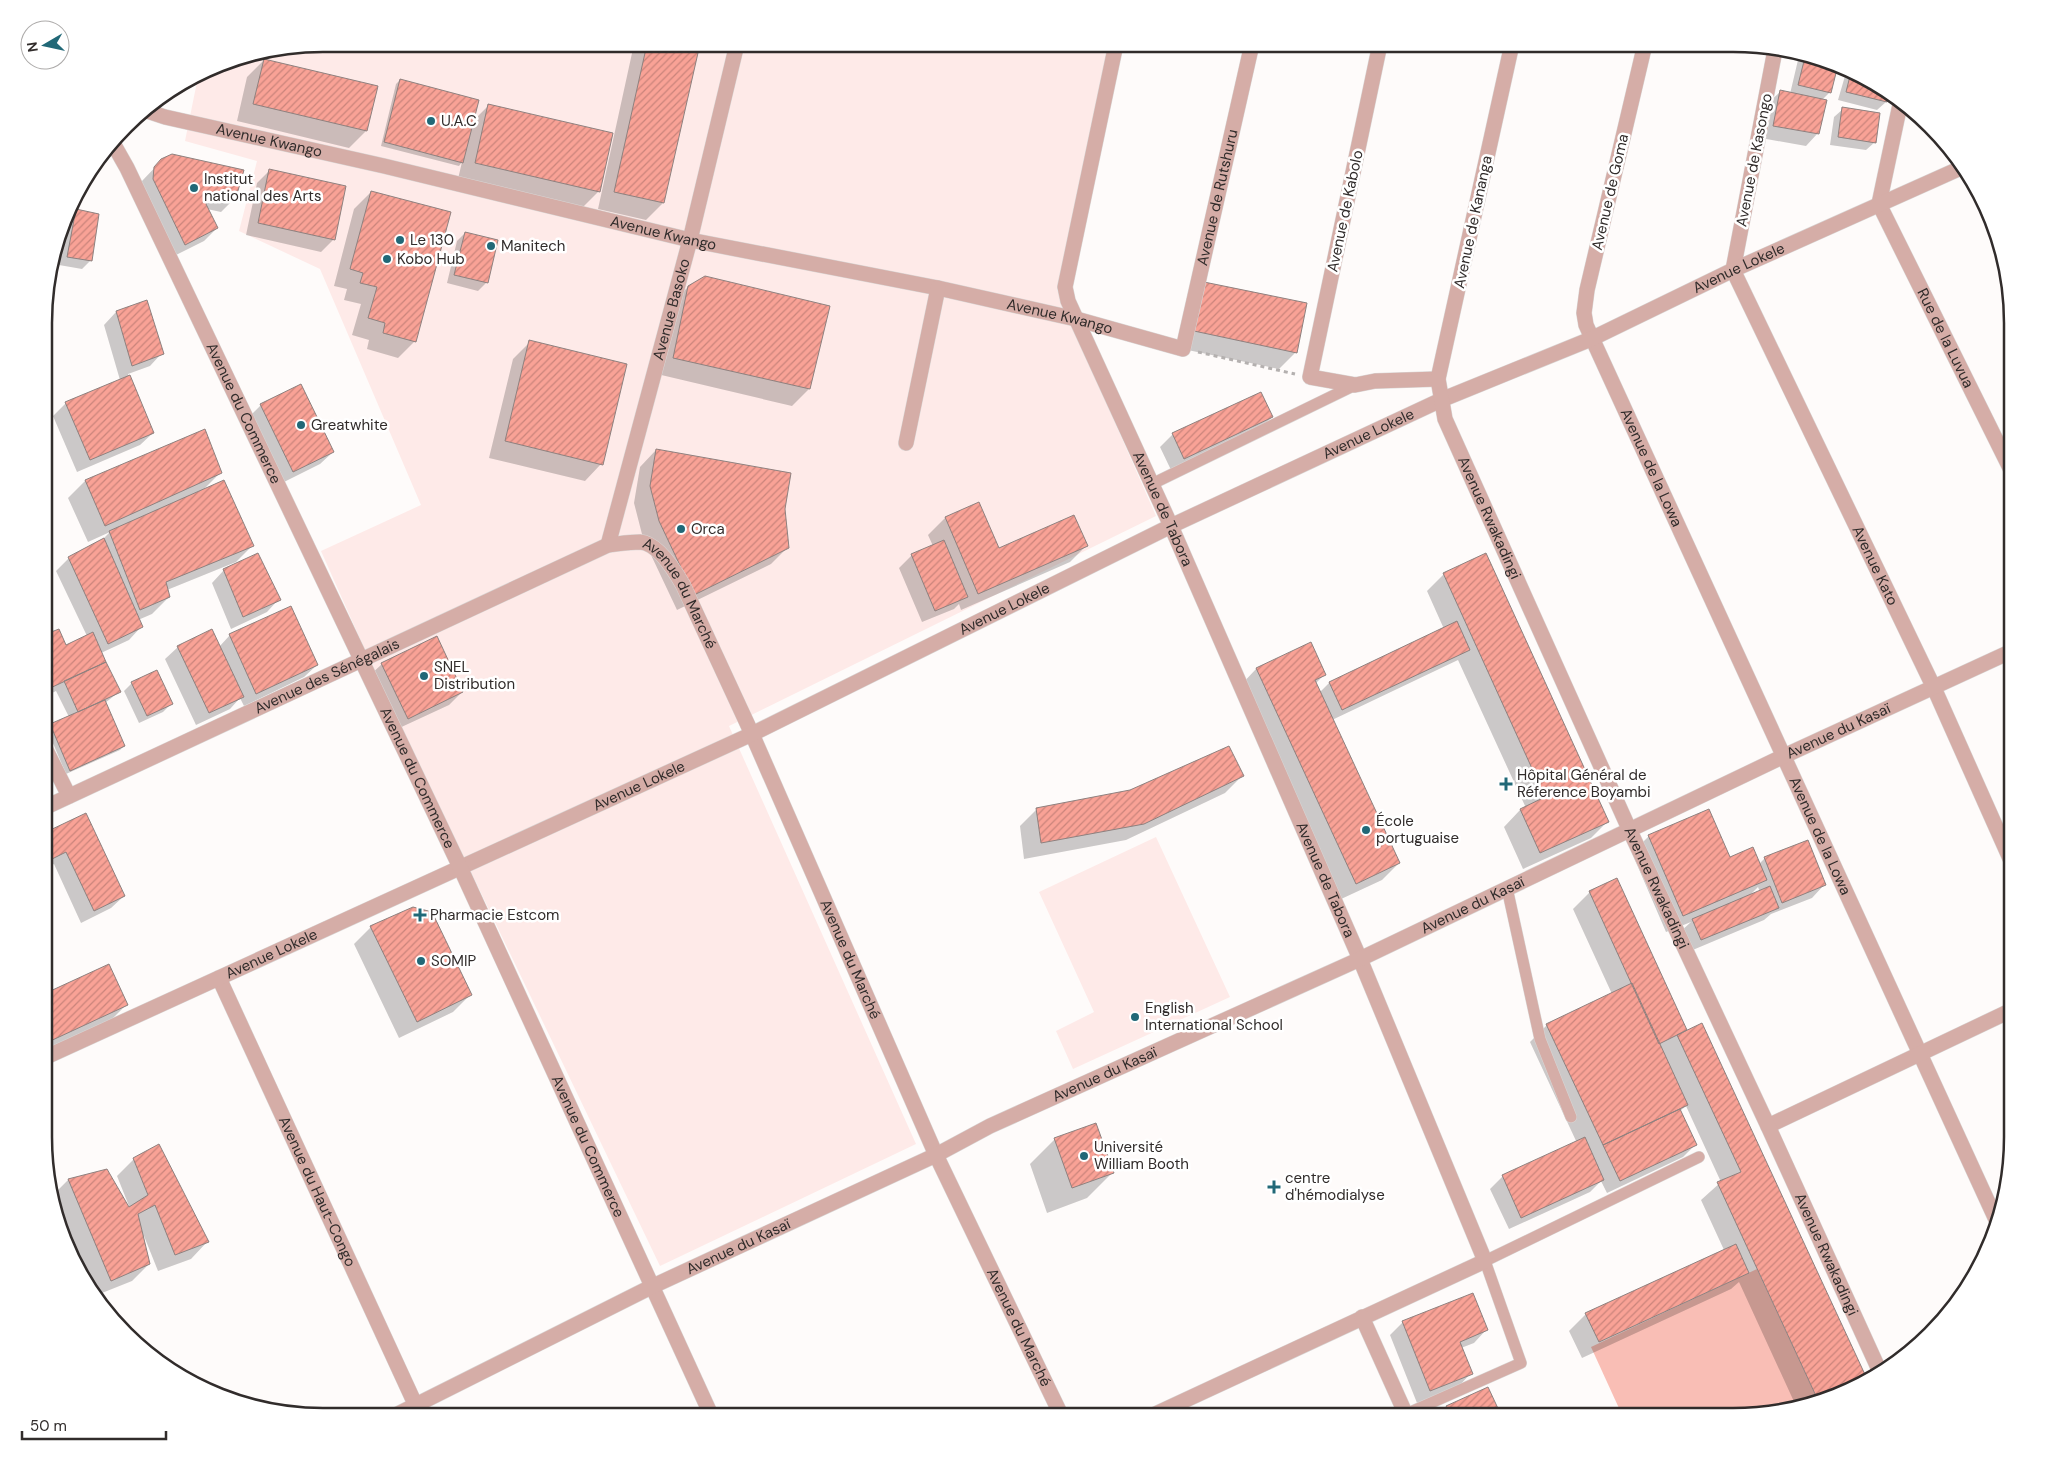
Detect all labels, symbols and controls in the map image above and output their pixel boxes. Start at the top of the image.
north arrow [20,20,70,70]
text: N [22,41,42,53]
street label: Avenue de Kasongo [1731,92,1777,228]
place label: U.A.C [441,111,477,131]
marker: U.A.C [425,115,437,127]
street label: Avenue Kwango [214,119,324,162]
street label: Avenue de Rutshuru [1192,127,1242,268]
street label: Avenue de Goma [1587,132,1633,252]
street label: Avenue de Kabolo [1322,148,1368,274]
street label: Avenue de Kananga [1449,154,1497,290]
place label: Institut national des Arts [204,169,321,206]
marker: Institut national des Arts [188,182,200,194]
street label: Avenue Kwango [608,211,718,255]
place label: Le 130 [410,230,454,250]
marker: Le 130 [394,234,406,246]
place label: Manitech [501,236,565,256]
street label: Avenue Lokele [1690,238,1788,298]
marker: Manitech [485,240,497,252]
place label: Kobo Hub [397,249,465,269]
marker: Kobo Hub [381,253,393,265]
street label: Avenue Basoko [648,256,695,362]
street label: Rue de la Luvua [1912,285,1979,391]
street label: Avenue Kwango [1005,294,1115,339]
street label: Avenue du Commerce [202,339,286,487]
street label: Avenue Lokele [1319,404,1417,464]
street label: Avenue de la Lowa [1616,405,1687,530]
place label: Greatwhite [311,415,388,435]
marker: Greatwhite [295,419,307,431]
street label: Avenue de Tabora [1128,448,1197,570]
street label: Avenue Rwakadingi [1453,453,1526,582]
place label: Orca [691,519,725,539]
marker: Orca [675,523,687,535]
street label: Avenue Kato [1848,523,1903,609]
street label: Avenue du Marché [639,533,721,652]
street label: Avenue Lokele [955,578,1053,640]
street label: Avenue des Sénégalais [251,634,403,718]
place label: SNEL Distribution [434,657,515,694]
marker: SNEL Distribution [418,670,430,682]
street label: Avenue du Kasaï [1783,698,1894,764]
street label: Avenue du Commerce [375,704,460,852]
street label: Avenue Lokele [590,756,688,815]
place label: Hôpital Général de Réference Boyambi [1517,765,1651,802]
street label: Avenue de la Lowa [1784,773,1856,898]
marker: Hôpital Général de Réference Boyambi [1499,777,1513,791]
place label: École portuguaise [1376,811,1459,848]
street label: Avenue de Tabora [1291,819,1359,941]
street label: Avenue Rwakadingi [1619,823,1694,952]
marker: École portuguaise [1360,824,1372,836]
street label: Avenue du Kasaï [1417,871,1528,938]
street label: Avenue du Marché [815,896,885,1022]
place label: Pharmacie Estcom [430,905,559,925]
marker: Pharmacie Estcom [414,909,426,921]
street label: Avenue Lokele [222,924,321,984]
place label: SOMIP [431,951,476,971]
marker: SOMIP [415,955,427,967]
place label: English International School [1145,998,1283,1035]
marker: English International School [1129,1011,1141,1023]
street label: Avenue du Kasaï [1049,1042,1161,1107]
street label: Avenue du Commerce [547,1072,629,1221]
street label: Avenue du Haut-Congo [274,1113,361,1270]
place label: Université William Booth [1094,1137,1189,1174]
marker: Université William Booth [1078,1150,1090,1162]
place label: centre d'hémodialyse [1285,1168,1385,1205]
marker: centre d'hémodialyse [1267,1180,1281,1194]
street label: Avenue Rwakadingi [1790,1190,1863,1319]
street label: Avenue du Kasaï [683,1214,794,1279]
street label: Avenue du Marché [982,1265,1056,1390]
scale bar [22,1408,166,1440]
text: 50 m [30,1416,67,1436]

